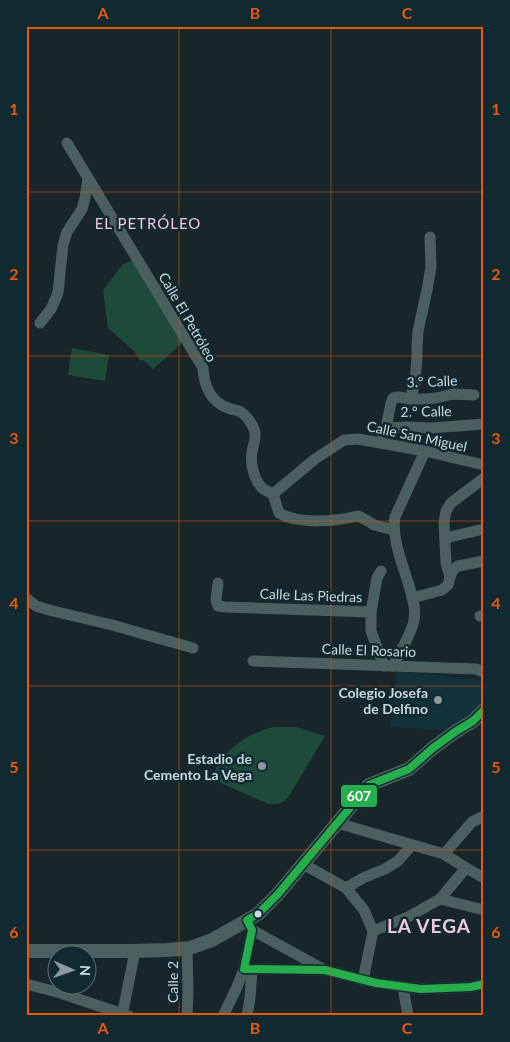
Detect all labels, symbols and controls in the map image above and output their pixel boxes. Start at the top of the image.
text: A [96,3,109,22]
text: B [250,3,260,22]
text: C [402,3,413,22]
text: 1 [9,99,19,118]
text: 1 [491,99,501,118]
district label: EL PETRÓLEO [95,214,201,232]
text: 2 [9,264,19,283]
text: 2 [491,264,501,283]
street label: Calle El Petróleo [155,269,221,365]
street label: 3.° Calle [406,372,458,390]
street label: 2.° Calle [400,402,452,420]
street label: Calle San Miguel [365,417,469,455]
text: 3 [9,428,19,447]
text: 3 [491,428,501,447]
street label: Calle Las Piedras [259,585,363,605]
text: 4 [9,593,19,612]
text: 4 [491,593,501,612]
street label: Calle El Rosario [321,640,417,660]
place label: Colegio Josefa de Delfino [338,684,428,717]
marker: Colegio Josefa de Delfino [432,694,444,706]
place label: Estadio de Cemento La Vega [144,750,253,783]
text: 5 [9,757,19,776]
text: 5 [491,757,501,776]
marker: Estadio de Cemento La Vega [256,760,268,772]
line badge: 607 [340,784,378,808]
text: 607 [347,787,371,804]
unlabelled marker [253,909,263,919]
district label: LA VEGA [387,914,471,937]
text: 6 [9,922,19,941]
text: 6 [491,922,501,941]
north arrow [48,944,98,994]
street label: Calle 2 [164,961,181,1003]
text: N [77,965,94,976]
text: A [96,1018,109,1037]
text: B [250,1018,260,1037]
text: C [402,1018,413,1037]

